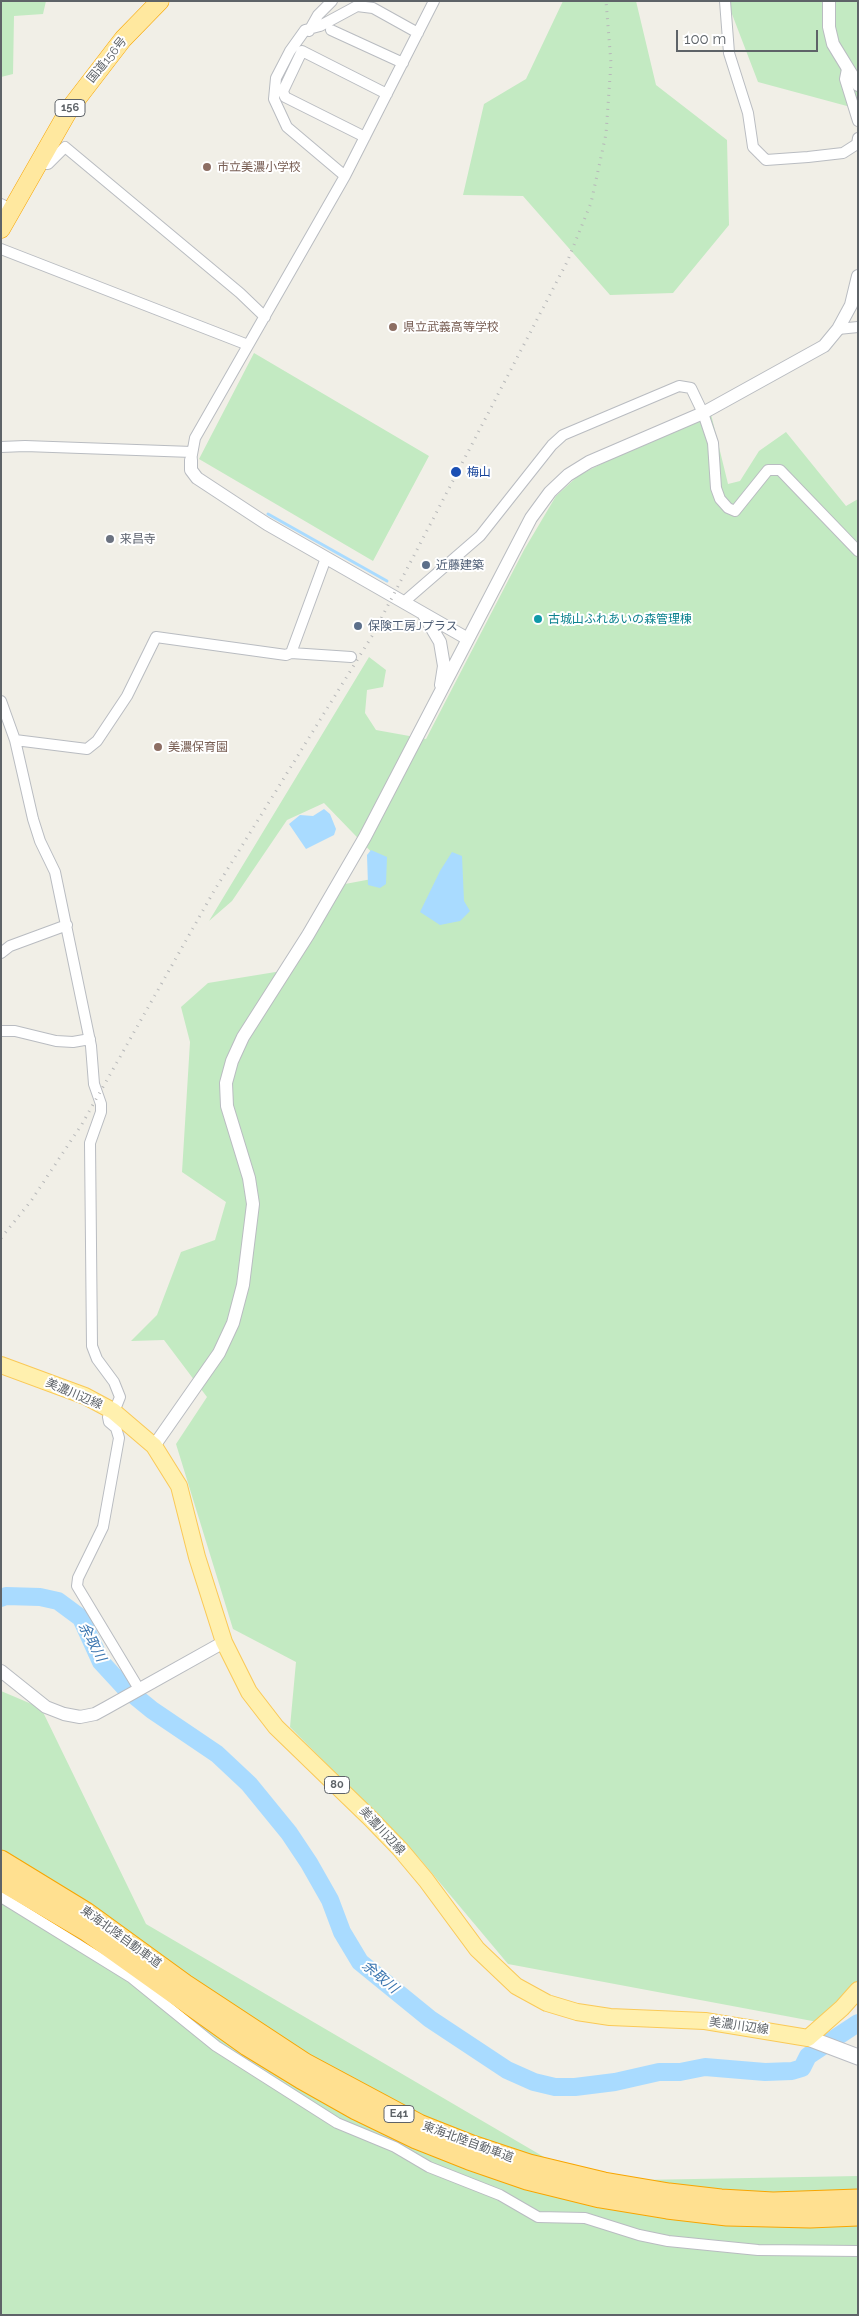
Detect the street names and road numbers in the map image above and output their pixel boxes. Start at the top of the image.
street label: 国道156号 [84,34,130,86]
road number: 156 [55,100,85,116]
street label: 美濃川辺線 [44,1376,104,1412]
road number: 80 [324,1776,350,1794]
street label: 美濃川辺線 [356,1804,408,1858]
street label: 東海北陸自動車道 [78,1903,164,1971]
street label: 美濃川辺線 [708,2015,770,2037]
road number: E41 [384,2106,414,2122]
street label: 東海北陸自動車道 [420,2119,516,2165]

